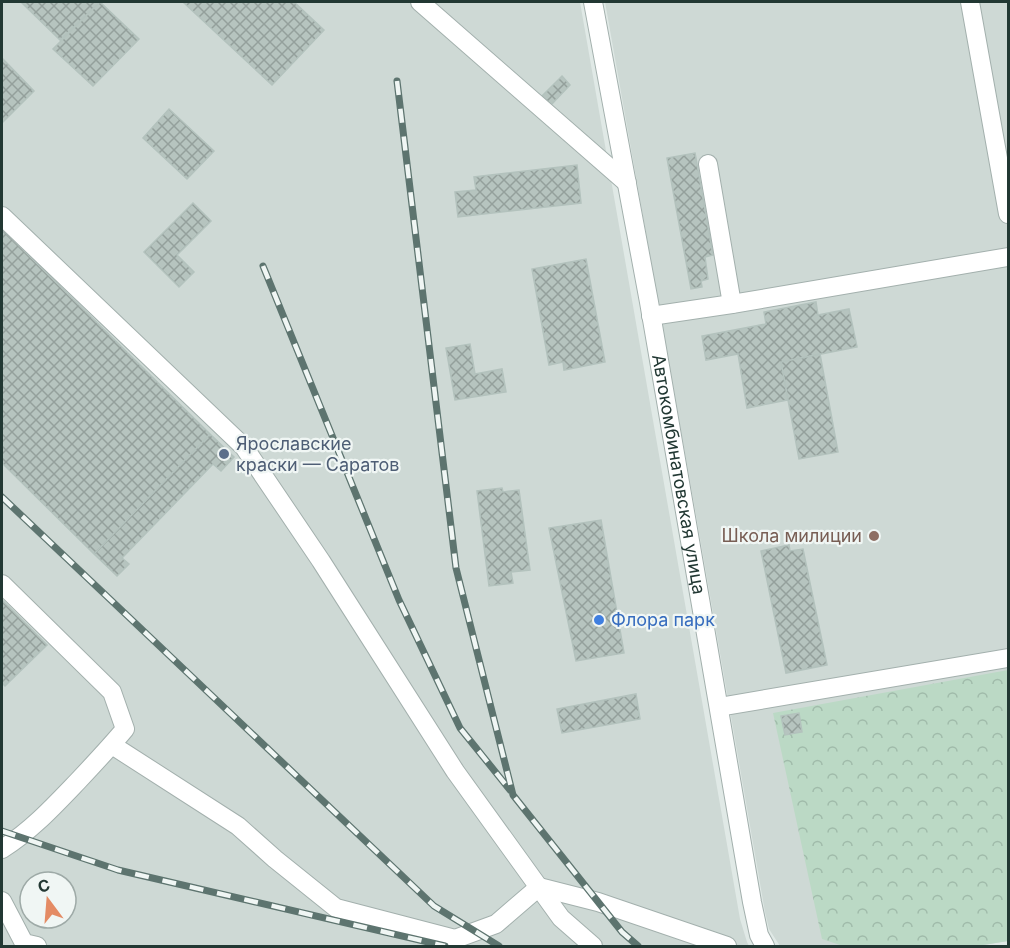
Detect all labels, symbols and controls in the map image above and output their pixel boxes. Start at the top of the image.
street label: Автокомбинатовская улица [648,353,710,596]
place label: Ярославские краски — Саратов [236,433,399,475]
marker: Ярославские краски — Саратов [217,447,231,461]
place label: Школа милиции [722,525,862,546]
marker: Школа милиции [867,529,881,543]
place label: Флора парк [611,609,715,630]
marker: Флора парк [592,613,606,627]
north arrow [18,870,78,930]
text: С [35,874,52,897]

